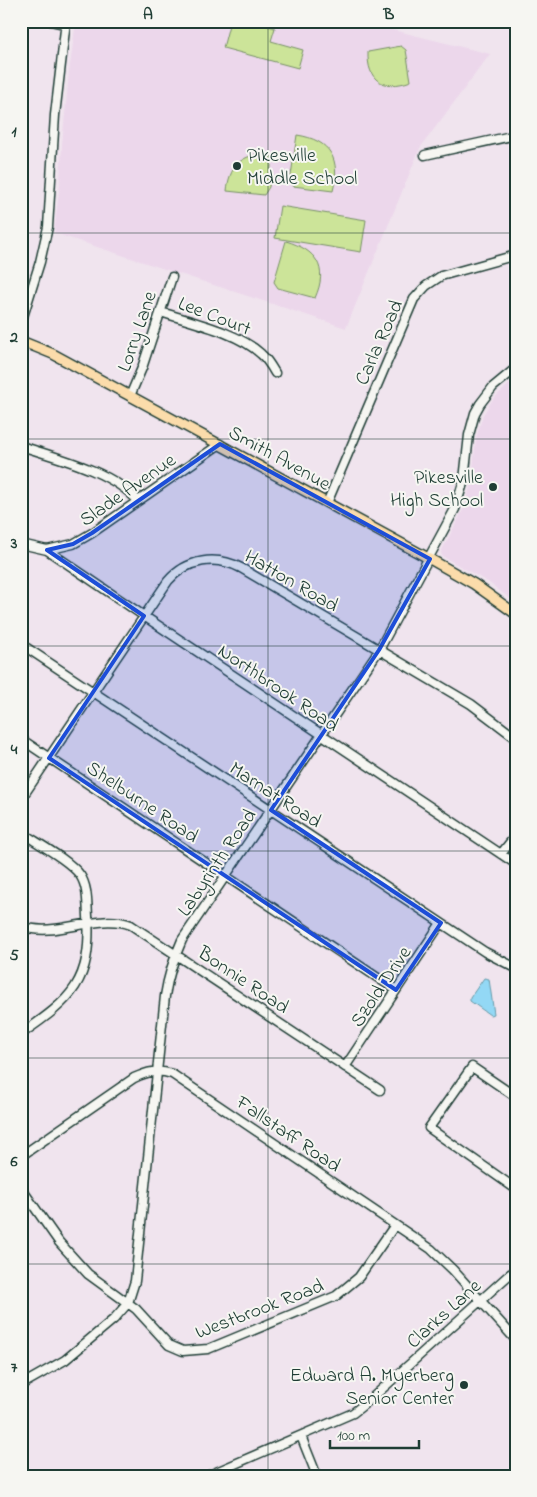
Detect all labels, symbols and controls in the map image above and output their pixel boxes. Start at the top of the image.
text: A [143,3,153,27]
text: B [383,3,395,27]
text: 1 [11,120,17,144]
place label: Pikesville Middle School [247,142,357,194]
marker: Pikesville Middle School [231,160,243,172]
street label: Lorry Lane [111,288,166,376]
street label: Lee Court [173,290,255,345]
street label: Carla Road [349,296,412,390]
text: 2 [9,326,18,350]
street label: Smith Avenue [222,419,335,499]
street label: Slade Avenue [74,447,183,535]
place label: Pikesville High School [390,464,483,517]
marker: Pikesville High School [487,481,499,493]
text: 3 [10,532,18,556]
street label: Hatton Road [238,543,343,621]
street label: Northbrook Road [211,638,344,740]
text: 4 [10,738,18,762]
street label: Shelburne Road [80,755,204,851]
street label: Marnat Road [223,755,327,837]
street label: Labyrinth Road [171,804,265,923]
street label: Bonnie Road [190,939,294,1022]
street label: Szold Drive [344,941,420,1034]
text: 5 [9,944,19,968]
street label: Fallstaff Road [228,1089,346,1181]
text: 6 [9,1150,18,1174]
street label: Westbrook Road [191,1273,328,1348]
street label: Clarks Lane [401,1273,489,1357]
text: 7 [11,1356,18,1380]
place label: Edward A. Myerberg Senior Center [290,1362,455,1414]
marker: Edward A. Myerberg Senior Center [458,1379,470,1391]
scale bar [330,1417,418,1449]
text: 100 m [337,1425,370,1447]

